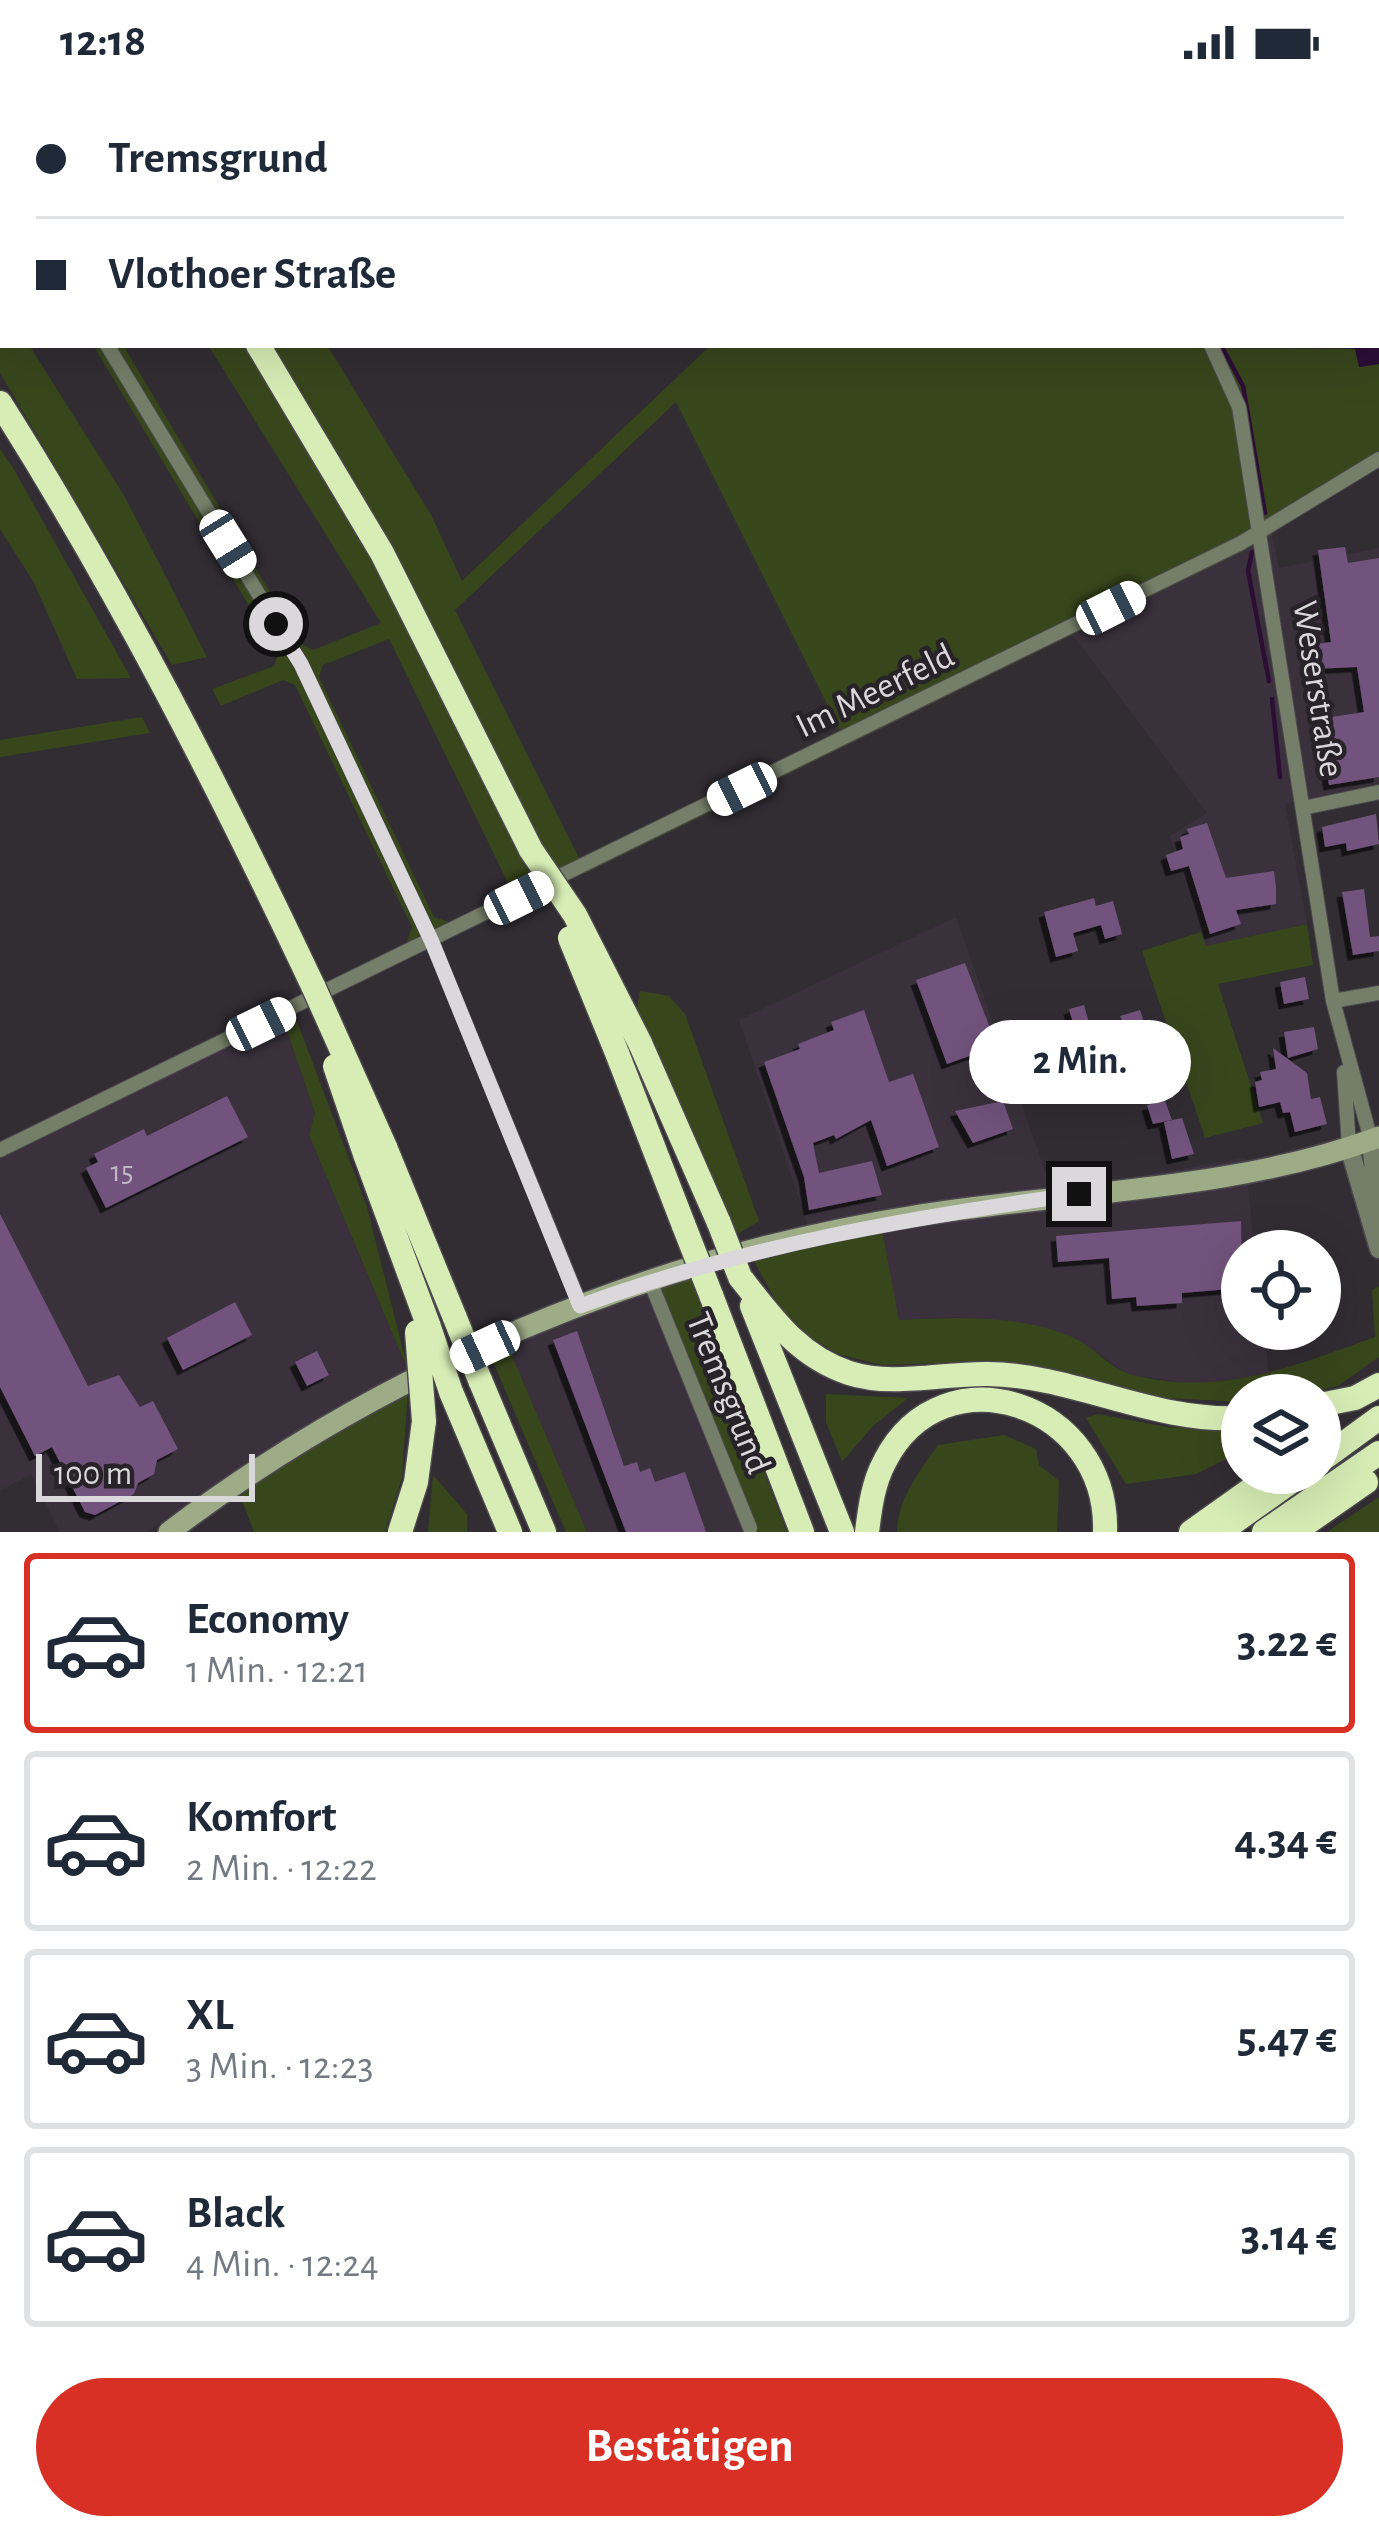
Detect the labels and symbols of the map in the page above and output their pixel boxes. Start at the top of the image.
car [194,504,262,584]
car [1071,576,1151,640]
route start [249,597,303,651]
street label: Weserstraße [1286,598,1350,780]
street label: Im Meerfeld [790,637,960,745]
car [702,757,782,821]
car [479,866,559,930]
car [221,992,301,1056]
callout: 2 Min. [968,1020,1190,1104]
house number: 15 [111,1157,133,1187]
route end [1052,1167,1106,1221]
street label: Tremsgrund [679,1307,777,1479]
car [445,1315,525,1379]
scale bar [36,1448,255,1501]

